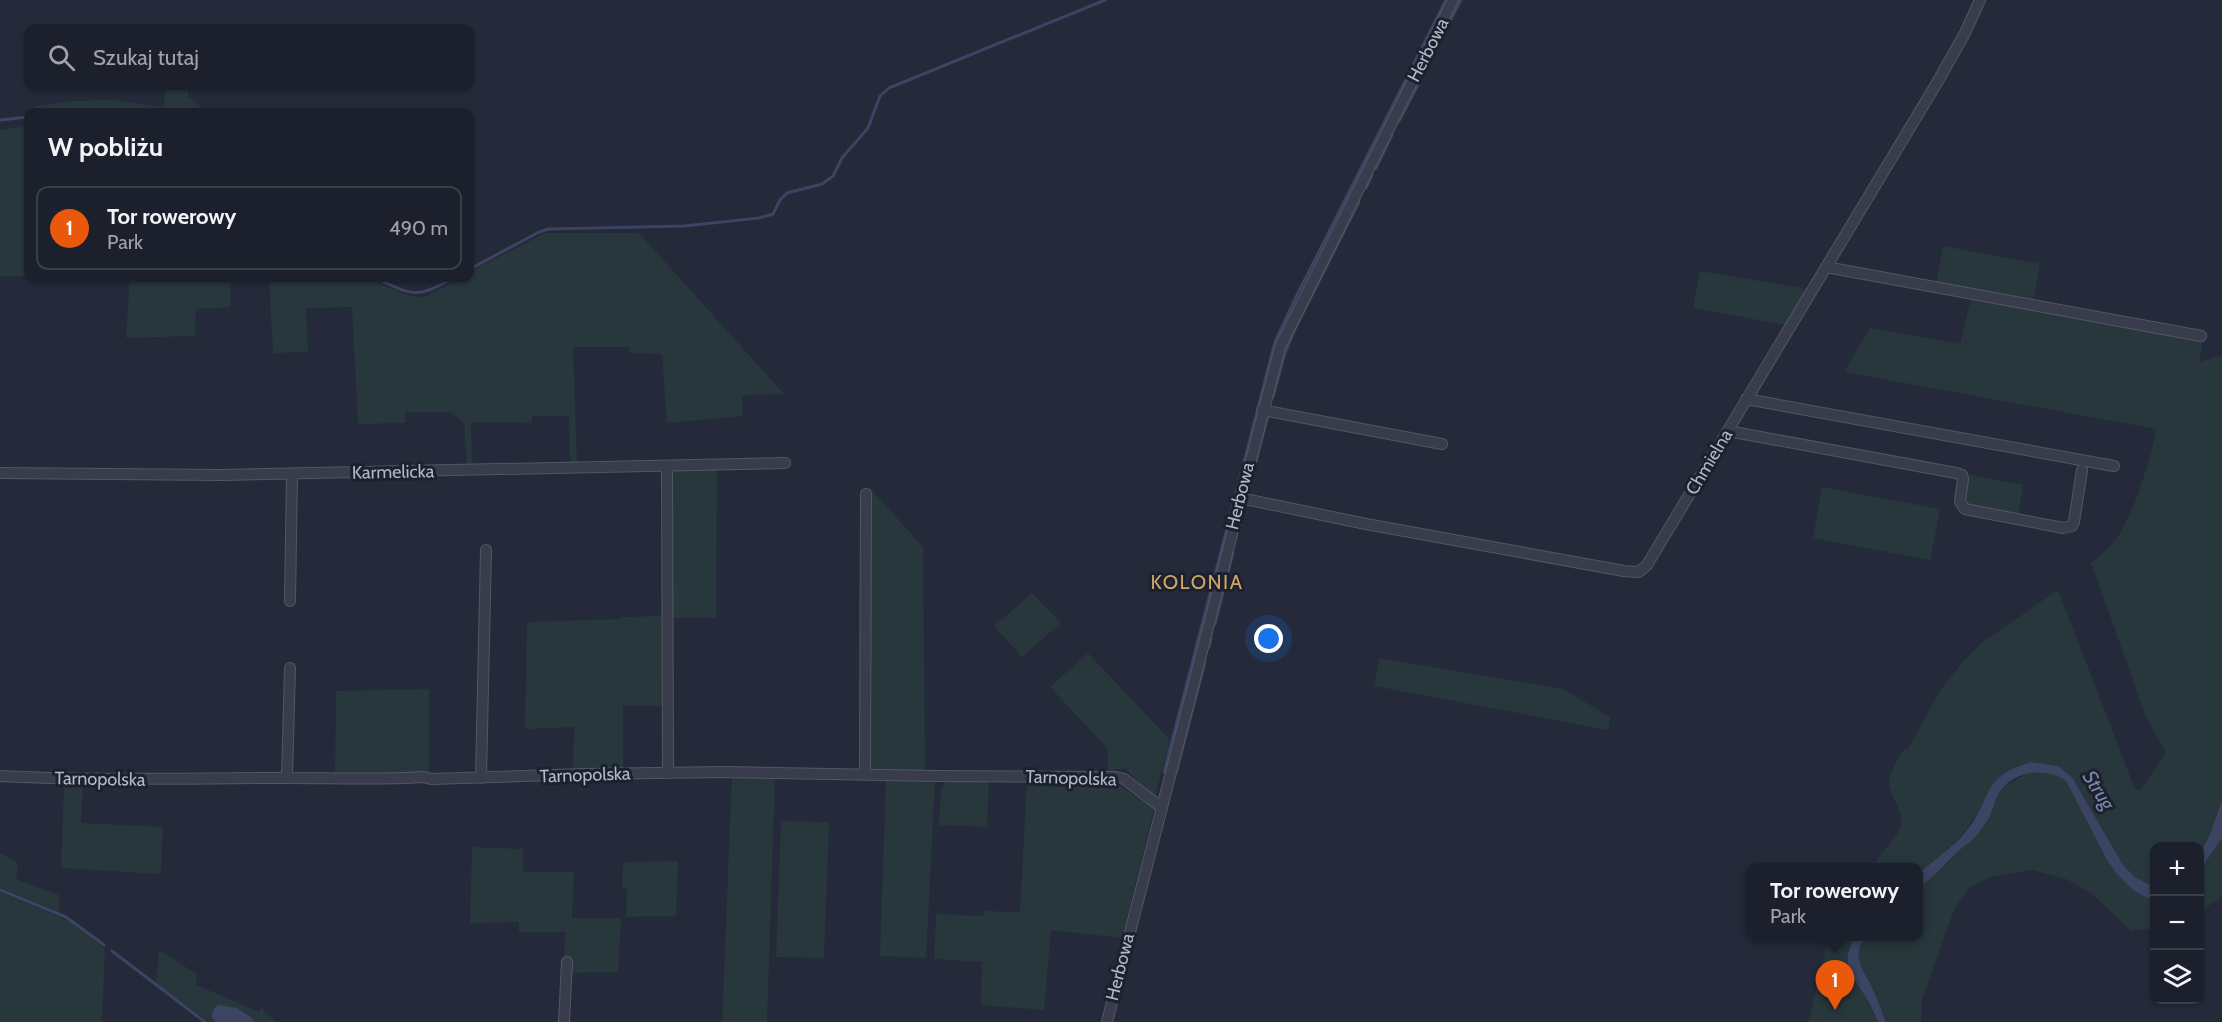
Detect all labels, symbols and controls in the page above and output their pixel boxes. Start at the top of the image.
street label: Herbowa [1403,14,1454,86]
search box [24,24,474,90]
icon: search [45,41,78,74]
text: Szukaj tutaj [93,44,199,71]
text: W pobliżu [48,131,163,163]
text: Tor rowerowy [107,203,236,230]
text: 1 [66,216,73,240]
text: 490 m [389,216,448,240]
text: Park [107,230,143,254]
street label: Chmielna [1681,425,1737,499]
street label: Karmelicka [352,460,435,484]
street label: Herbowa [1221,460,1259,532]
district label: KOLONIA [1150,570,1244,594]
your location [1254,624,1283,653]
street label: Tarnopolska [539,762,631,788]
street label: Tarnopolska [1025,765,1117,791]
water label: Strug [2078,766,2121,815]
street label: Tarnopolska [54,767,146,791]
map controls [2150,842,2204,1004]
button: + [2150,842,2204,896]
popup [1746,863,1923,941]
text: Tor rowerowy [1770,877,1899,904]
button: − [2150,896,2204,950]
text: Park [1770,904,1806,928]
street label: Herbowa [1101,931,1139,1003]
button: layers [2150,950,2204,1004]
pin: 1 [1816,960,1854,1010]

